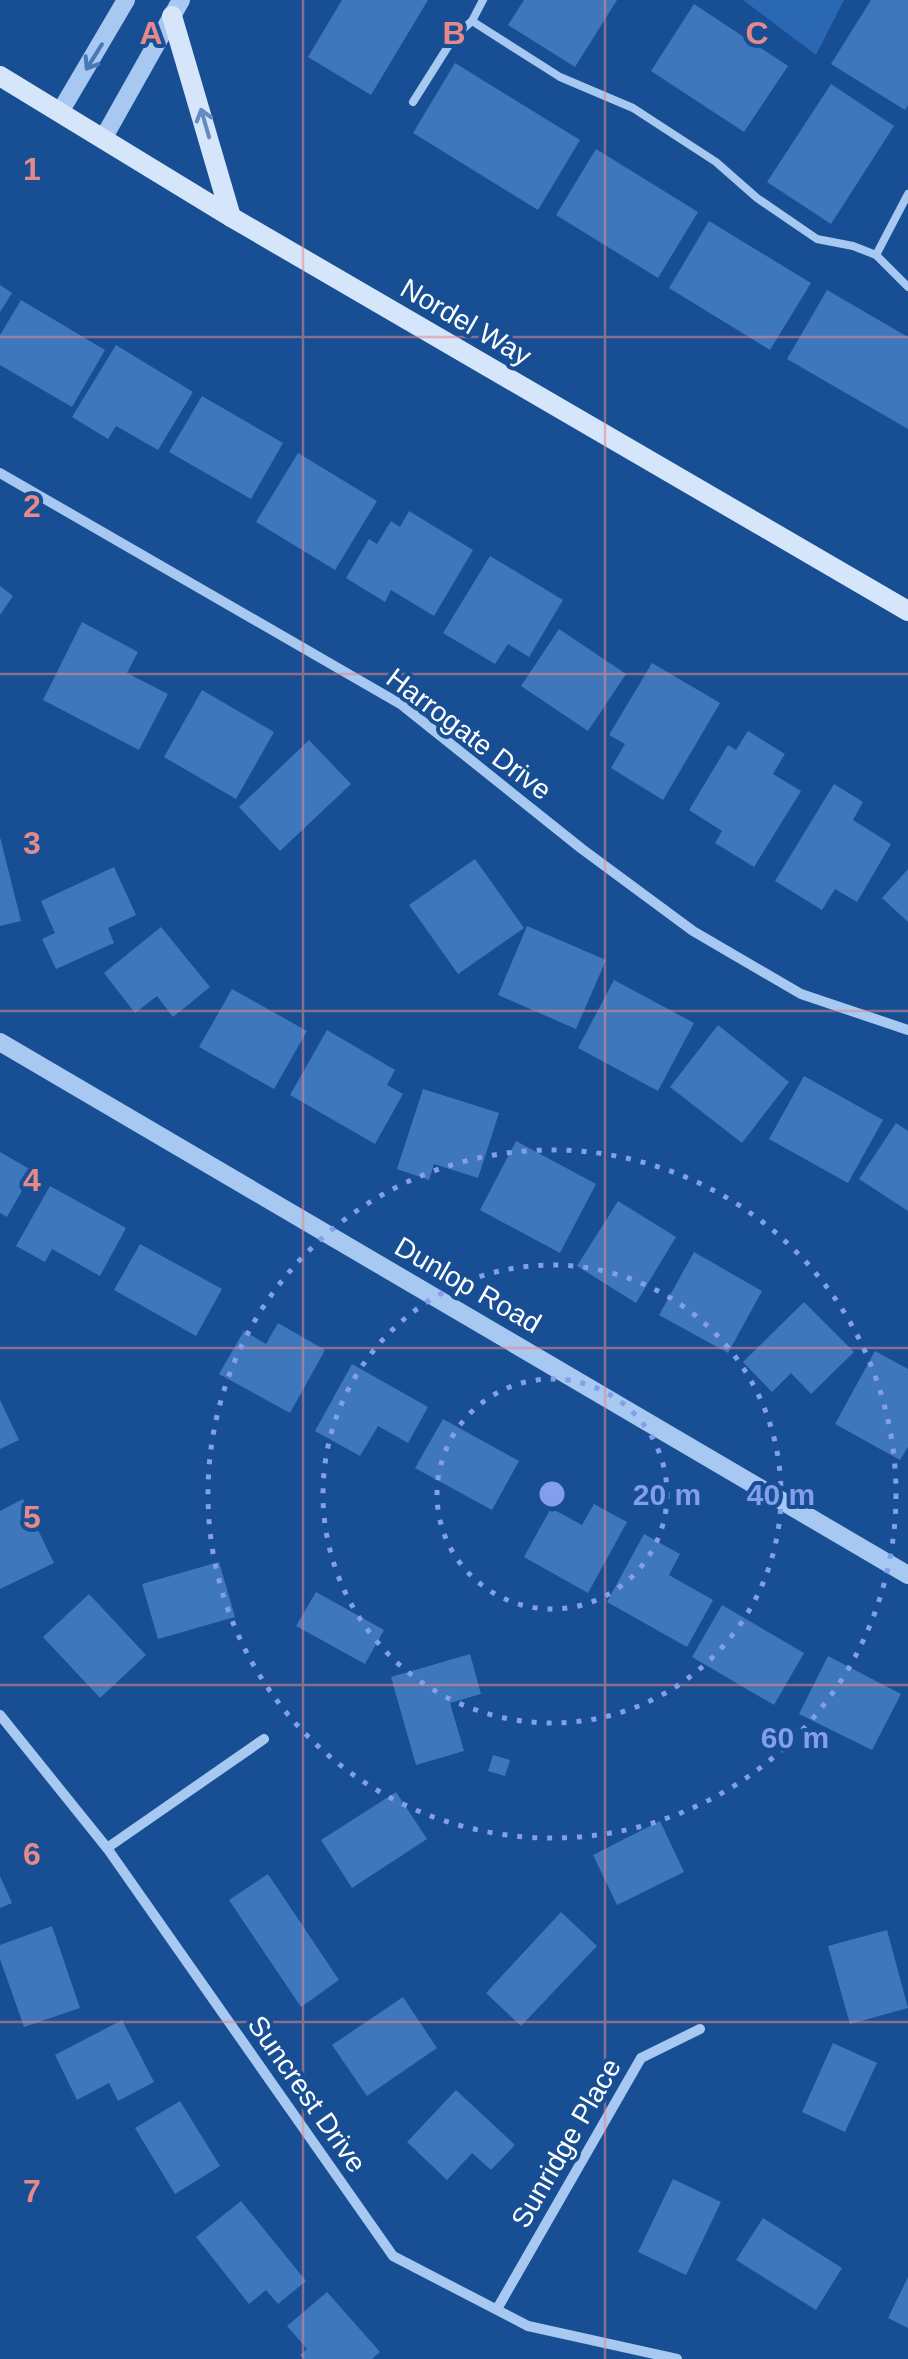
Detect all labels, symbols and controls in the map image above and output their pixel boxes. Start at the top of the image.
text: A [139,15,163,51]
text: B [442,15,466,51]
text: C [745,15,769,51]
one-way arrow [84,42,104,70]
one-way arrow [195,108,213,139]
text: 1 [23,151,41,187]
street label: Nordel Way [395,272,537,372]
text: 2 [23,488,41,524]
street label: Harrogate Drive [381,662,557,806]
text: 3 [23,825,41,861]
text: 4 [23,1162,41,1198]
street label: Dunlop Road [389,1231,547,1339]
centre of rings [534,1476,570,1512]
text: 20 m [633,1478,701,1511]
text: 40 m [747,1478,815,1511]
text: 5 [23,1499,41,1535]
text: 60 m [761,1721,829,1754]
text: 6 [23,1836,41,1872]
street label: Suncrest Drive [242,2010,372,2178]
street label: Sunridge Place [505,2053,627,2233]
text: 7 [23,2173,41,2209]

